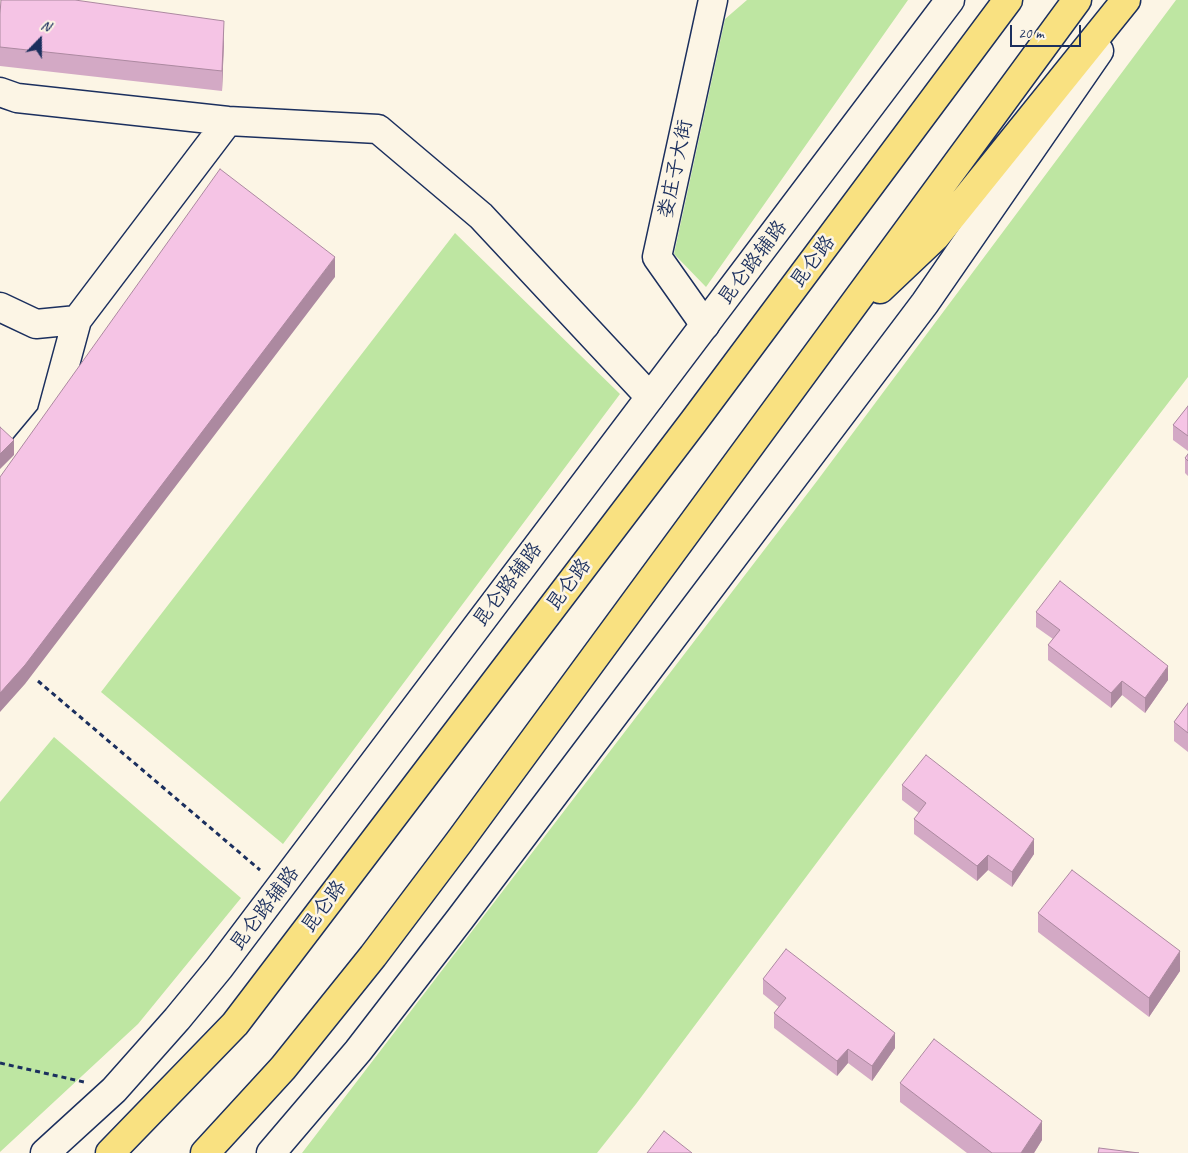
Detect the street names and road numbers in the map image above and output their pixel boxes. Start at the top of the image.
street label: 娄庄子大街 [654,118,698,220]
street label: 昆仑路辅路 [713,216,793,310]
street label: 昆仑路 [785,231,841,293]
street label: 昆仑路辅路 [468,538,548,632]
street label: 昆仑路 [541,554,597,616]
street label: 昆仑路辅路 [225,862,305,956]
street label: 昆仑路 [296,876,352,938]

